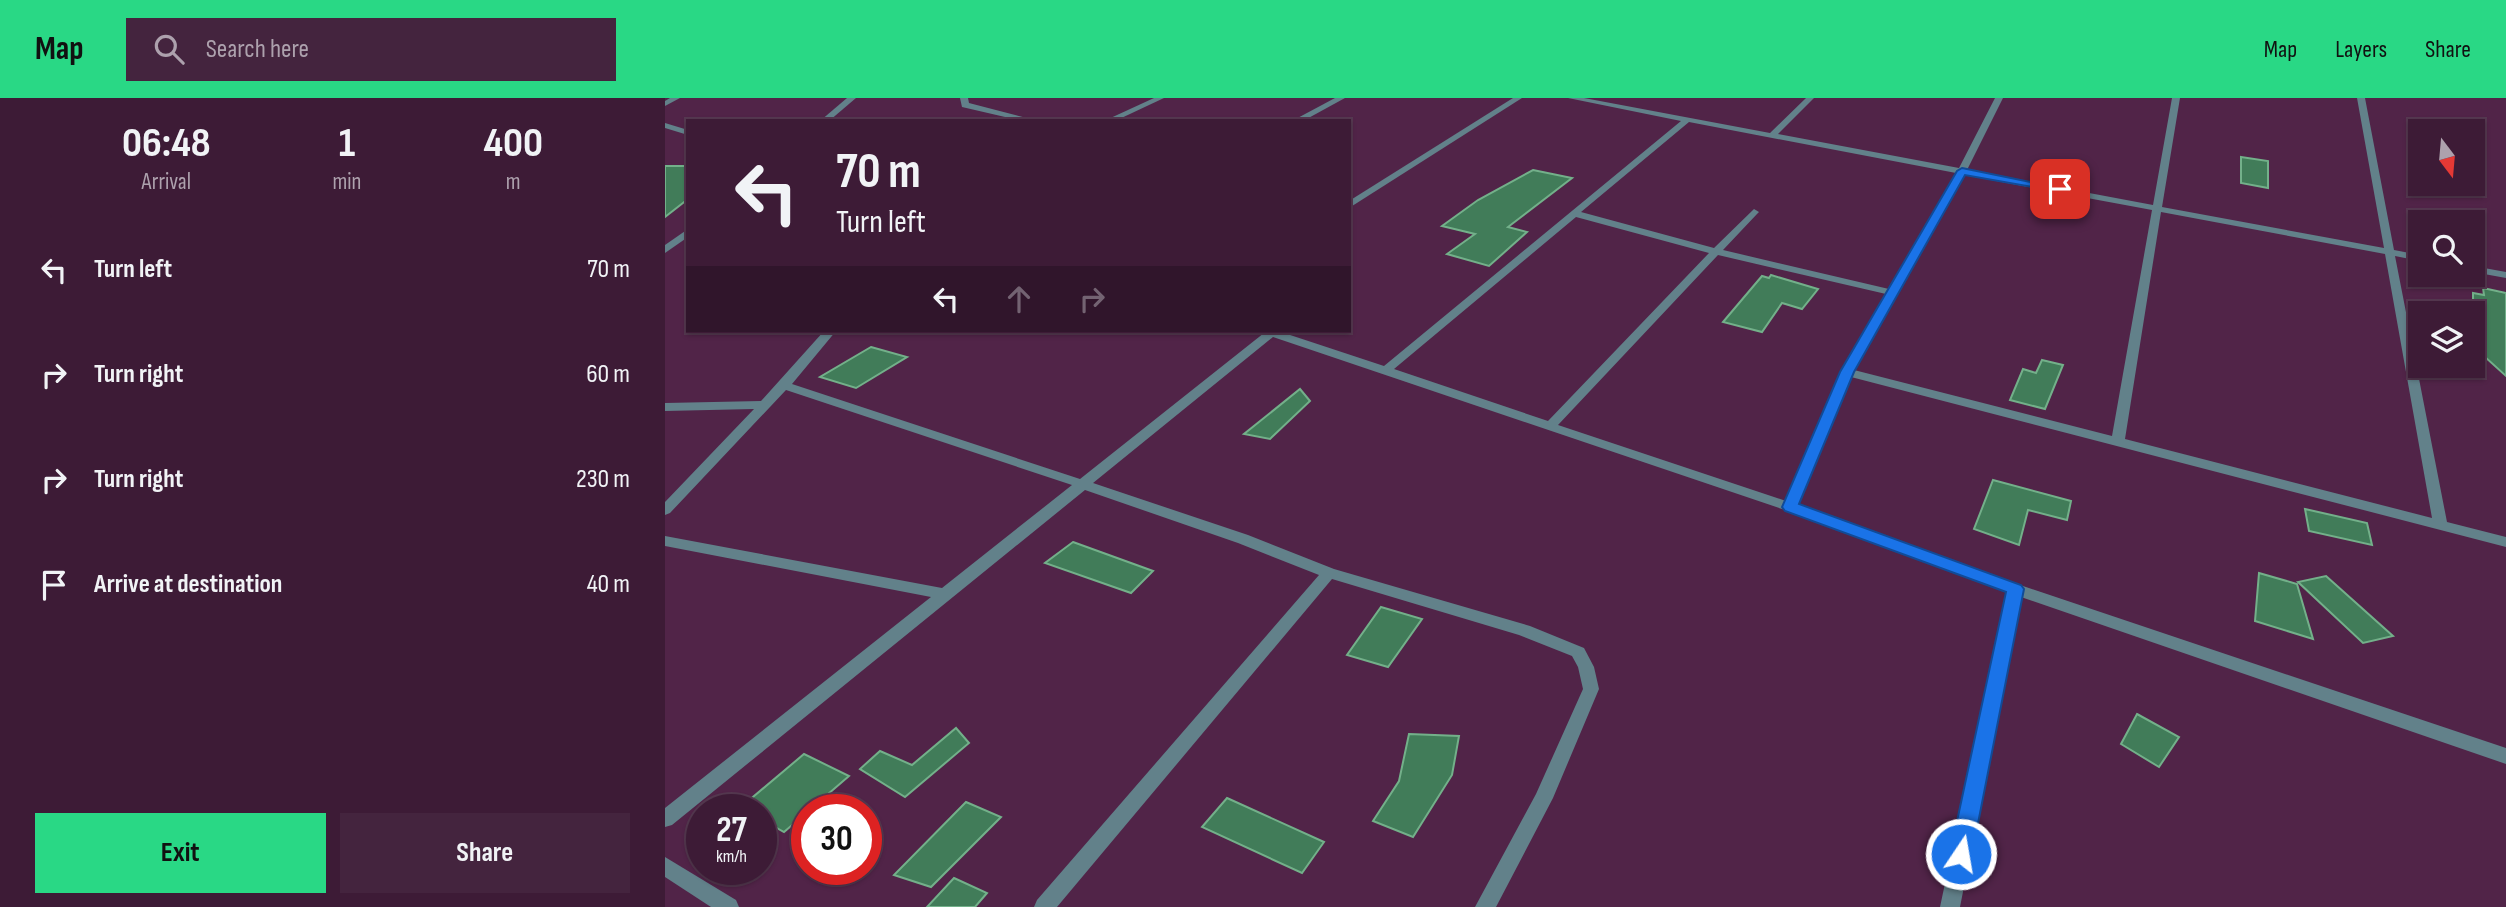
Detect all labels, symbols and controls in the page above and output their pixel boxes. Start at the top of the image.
search box [126,18,616,81]
text: Map [35,29,84,69]
icon: search [150,30,188,68]
text: Search here [206,34,309,65]
text: Map [2264,35,2297,64]
text: Layers [2335,35,2387,64]
text: Share [2425,35,2471,64]
text: 06:48 [122,118,211,169]
text: 1 [339,118,355,169]
text: 400 [483,118,543,169]
north arrow [2408,119,2485,196]
map controls [2408,119,2485,378]
text: 70 m [836,143,921,202]
icon: left [721,147,812,238]
pin [2030,159,2090,219]
text: Arrival [142,168,191,196]
text: min [333,168,361,196]
text: m [506,168,521,196]
icon: arrive [2041,170,2079,208]
text: Turn left [836,203,926,242]
button: search [2408,210,2485,287]
icon: left [35,251,73,289]
text: Turn left [94,254,172,285]
text: 70 m [587,254,630,285]
icon: left [927,280,965,318]
icon: ahead [1000,280,1038,318]
icon: right [1073,280,1111,318]
button: layers [2408,301,2485,378]
icon: right [35,356,73,394]
text: Turn right [94,359,183,390]
text: 60 m [586,359,630,390]
icon: right [35,461,73,499]
text: Turn right [94,464,183,495]
text: 230 m [576,464,630,495]
icon: arrive [35,566,73,604]
text: Arrive at destination [94,569,282,600]
text: 40 m [587,569,630,600]
speed limit sign: 30 [791,794,882,885]
text: 27 [716,809,747,852]
button: Exit [35,813,326,893]
button: Share [340,813,630,893]
position arrow [1924,817,1998,891]
text: km/h [716,846,747,867]

